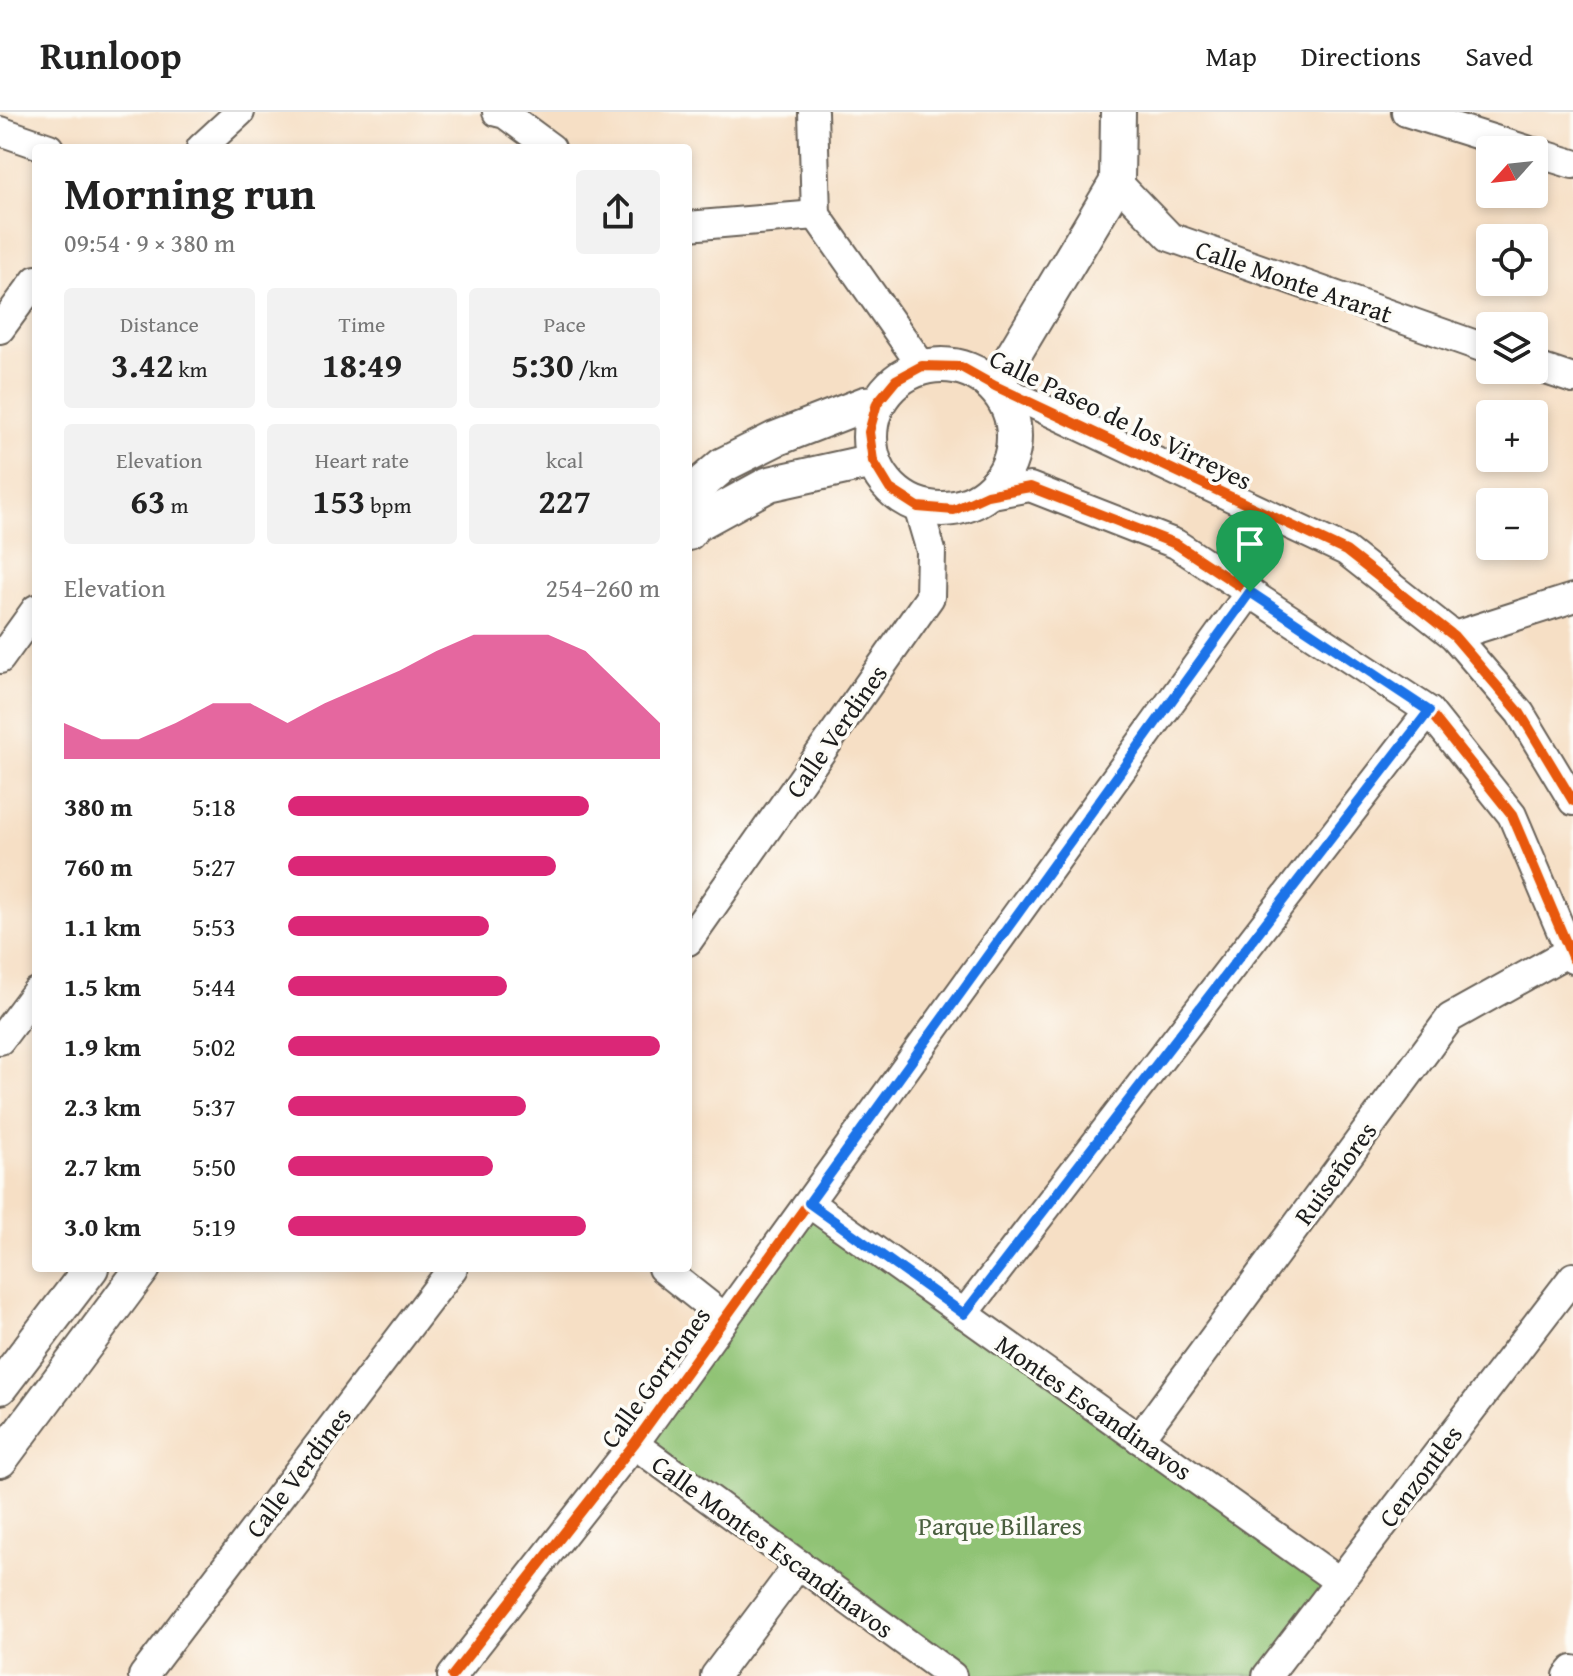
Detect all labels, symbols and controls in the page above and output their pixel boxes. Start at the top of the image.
text: Runloop [40,27,182,83]
text: Map [1205,35,1257,76]
text: Directions [1301,35,1421,76]
text: Saved [1465,35,1533,76]
north arrow [1476,136,1548,208]
map controls [1476,136,1548,560]
text: Morning run [64,161,315,225]
button: share [576,170,660,254]
text: 09:54 · 9 × 380 m [64,223,235,262]
button: locate [1476,224,1548,296]
street label: Calle Monte Ararat [1190,229,1398,333]
text: Distance [120,308,199,340]
text: Time [339,308,385,340]
text: Pace [544,308,586,340]
button: layers [1476,312,1548,384]
street label: Calle Paseo de los Virreyes [983,338,1259,500]
text: 3.42 [111,340,174,389]
text: 18:49 [322,340,402,389]
text: 5:30 [511,340,574,389]
text: km [174,353,208,385]
text: /km [574,353,618,385]
button: + [1476,400,1548,472]
text: Elevation [116,444,202,476]
text: Heart rate [315,444,409,476]
text: kcal [546,444,583,476]
text: 63 [130,476,166,525]
text: 153 [313,476,365,525]
text: 227 [538,476,591,525]
button: − [1476,488,1548,560]
text: m [166,489,188,521]
text: bpm [365,489,411,521]
pin [1216,510,1284,592]
icon: arrive [1228,522,1272,566]
text: Elevation [64,568,166,607]
text: 254–260 m [546,568,660,607]
street label: Calle Verdines [775,656,897,806]
text: 380 m [64,787,132,826]
text: 5:18 [192,787,236,826]
text: 760 m [64,847,132,886]
text: 5:27 [192,847,236,886]
text: 1.1 km [64,907,141,946]
text: 5:53 [192,907,236,946]
text: 1.5 km [64,967,141,1006]
text: 5:44 [192,967,236,1006]
text: 1.9 km [64,1027,141,1066]
text: 5:02 [192,1027,236,1066]
text: 2.3 km [64,1087,141,1126]
text: 5:37 [192,1087,236,1126]
street label: Ruiseñores [1284,1113,1386,1233]
text: 2.7 km [64,1147,141,1186]
text: 5:50 [192,1147,236,1186]
text: 3.0 km [64,1207,141,1246]
text: 5:19 [192,1207,236,1246]
street label: Calle Gorriones [590,1298,720,1456]
street label: Montes Escandinavos [988,1324,1200,1490]
street label: Calle Verdines [236,1398,360,1546]
street label: Cenzontles [1369,1417,1471,1535]
street label: Calle Montes Escandinavos [644,1445,902,1647]
park label: Parque Billares [918,1506,1082,1545]

